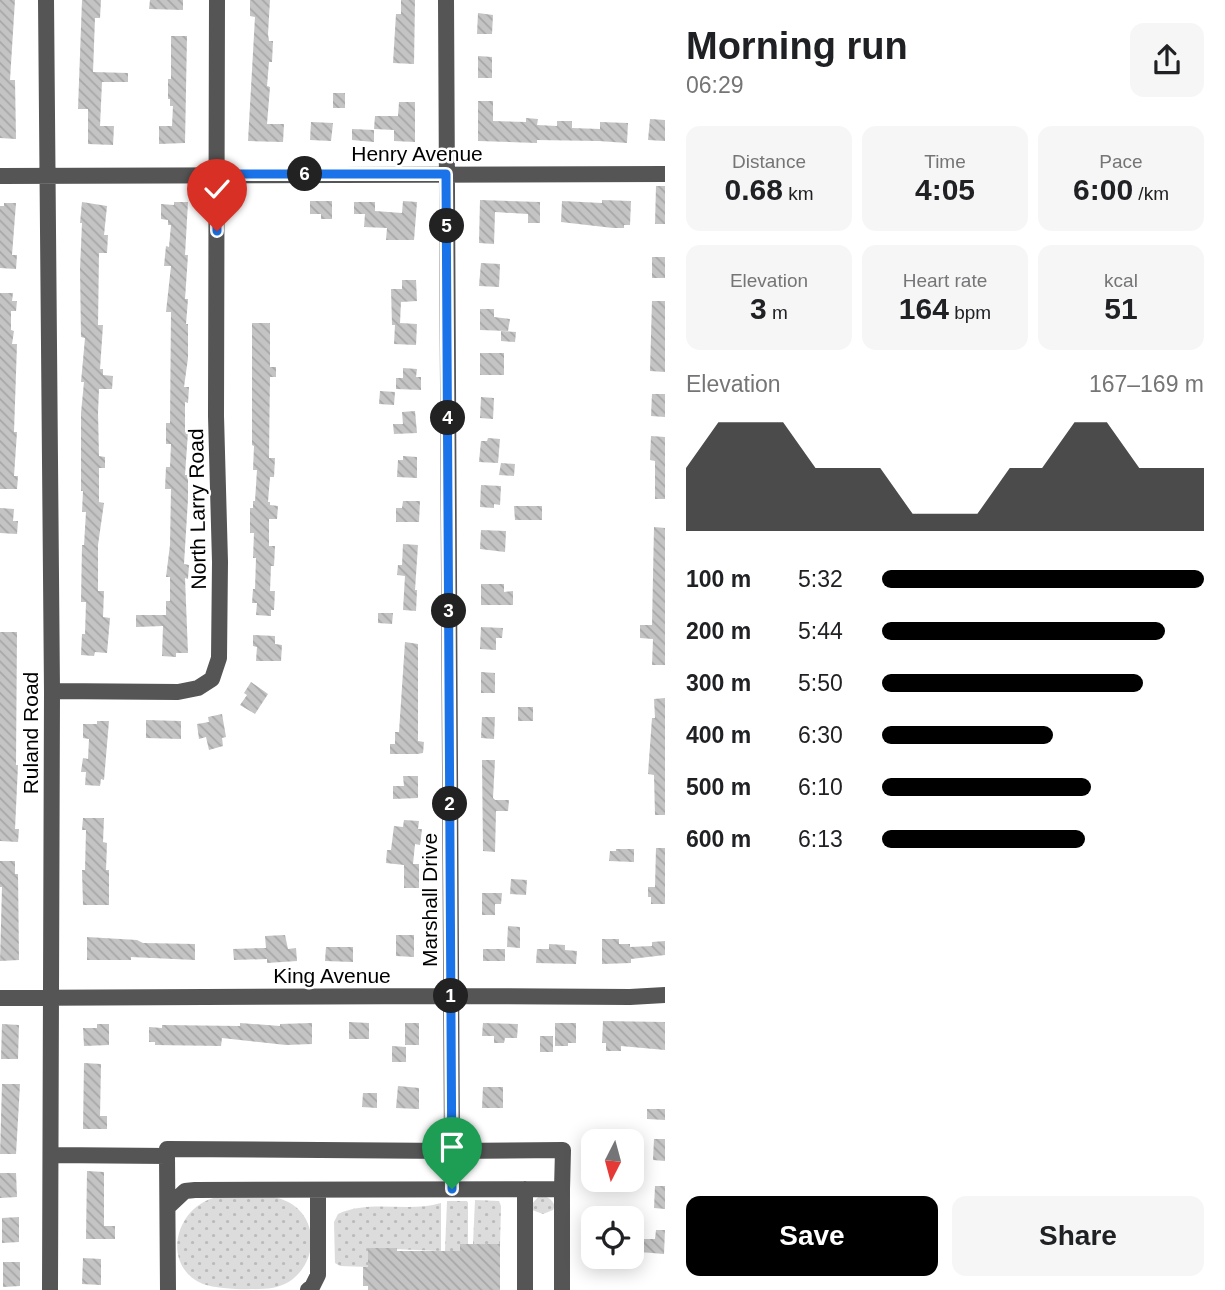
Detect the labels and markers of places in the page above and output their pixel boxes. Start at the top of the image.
pin: 6 [288,156,322,192]
pin [187,159,247,231]
pin: 5 [430,208,464,244]
pin: 4 [430,400,466,436]
pin: 3 [432,594,466,628]
pin: 2 [433,786,468,822]
pin: 1 [434,978,468,1014]
pin [422,1117,482,1189]

